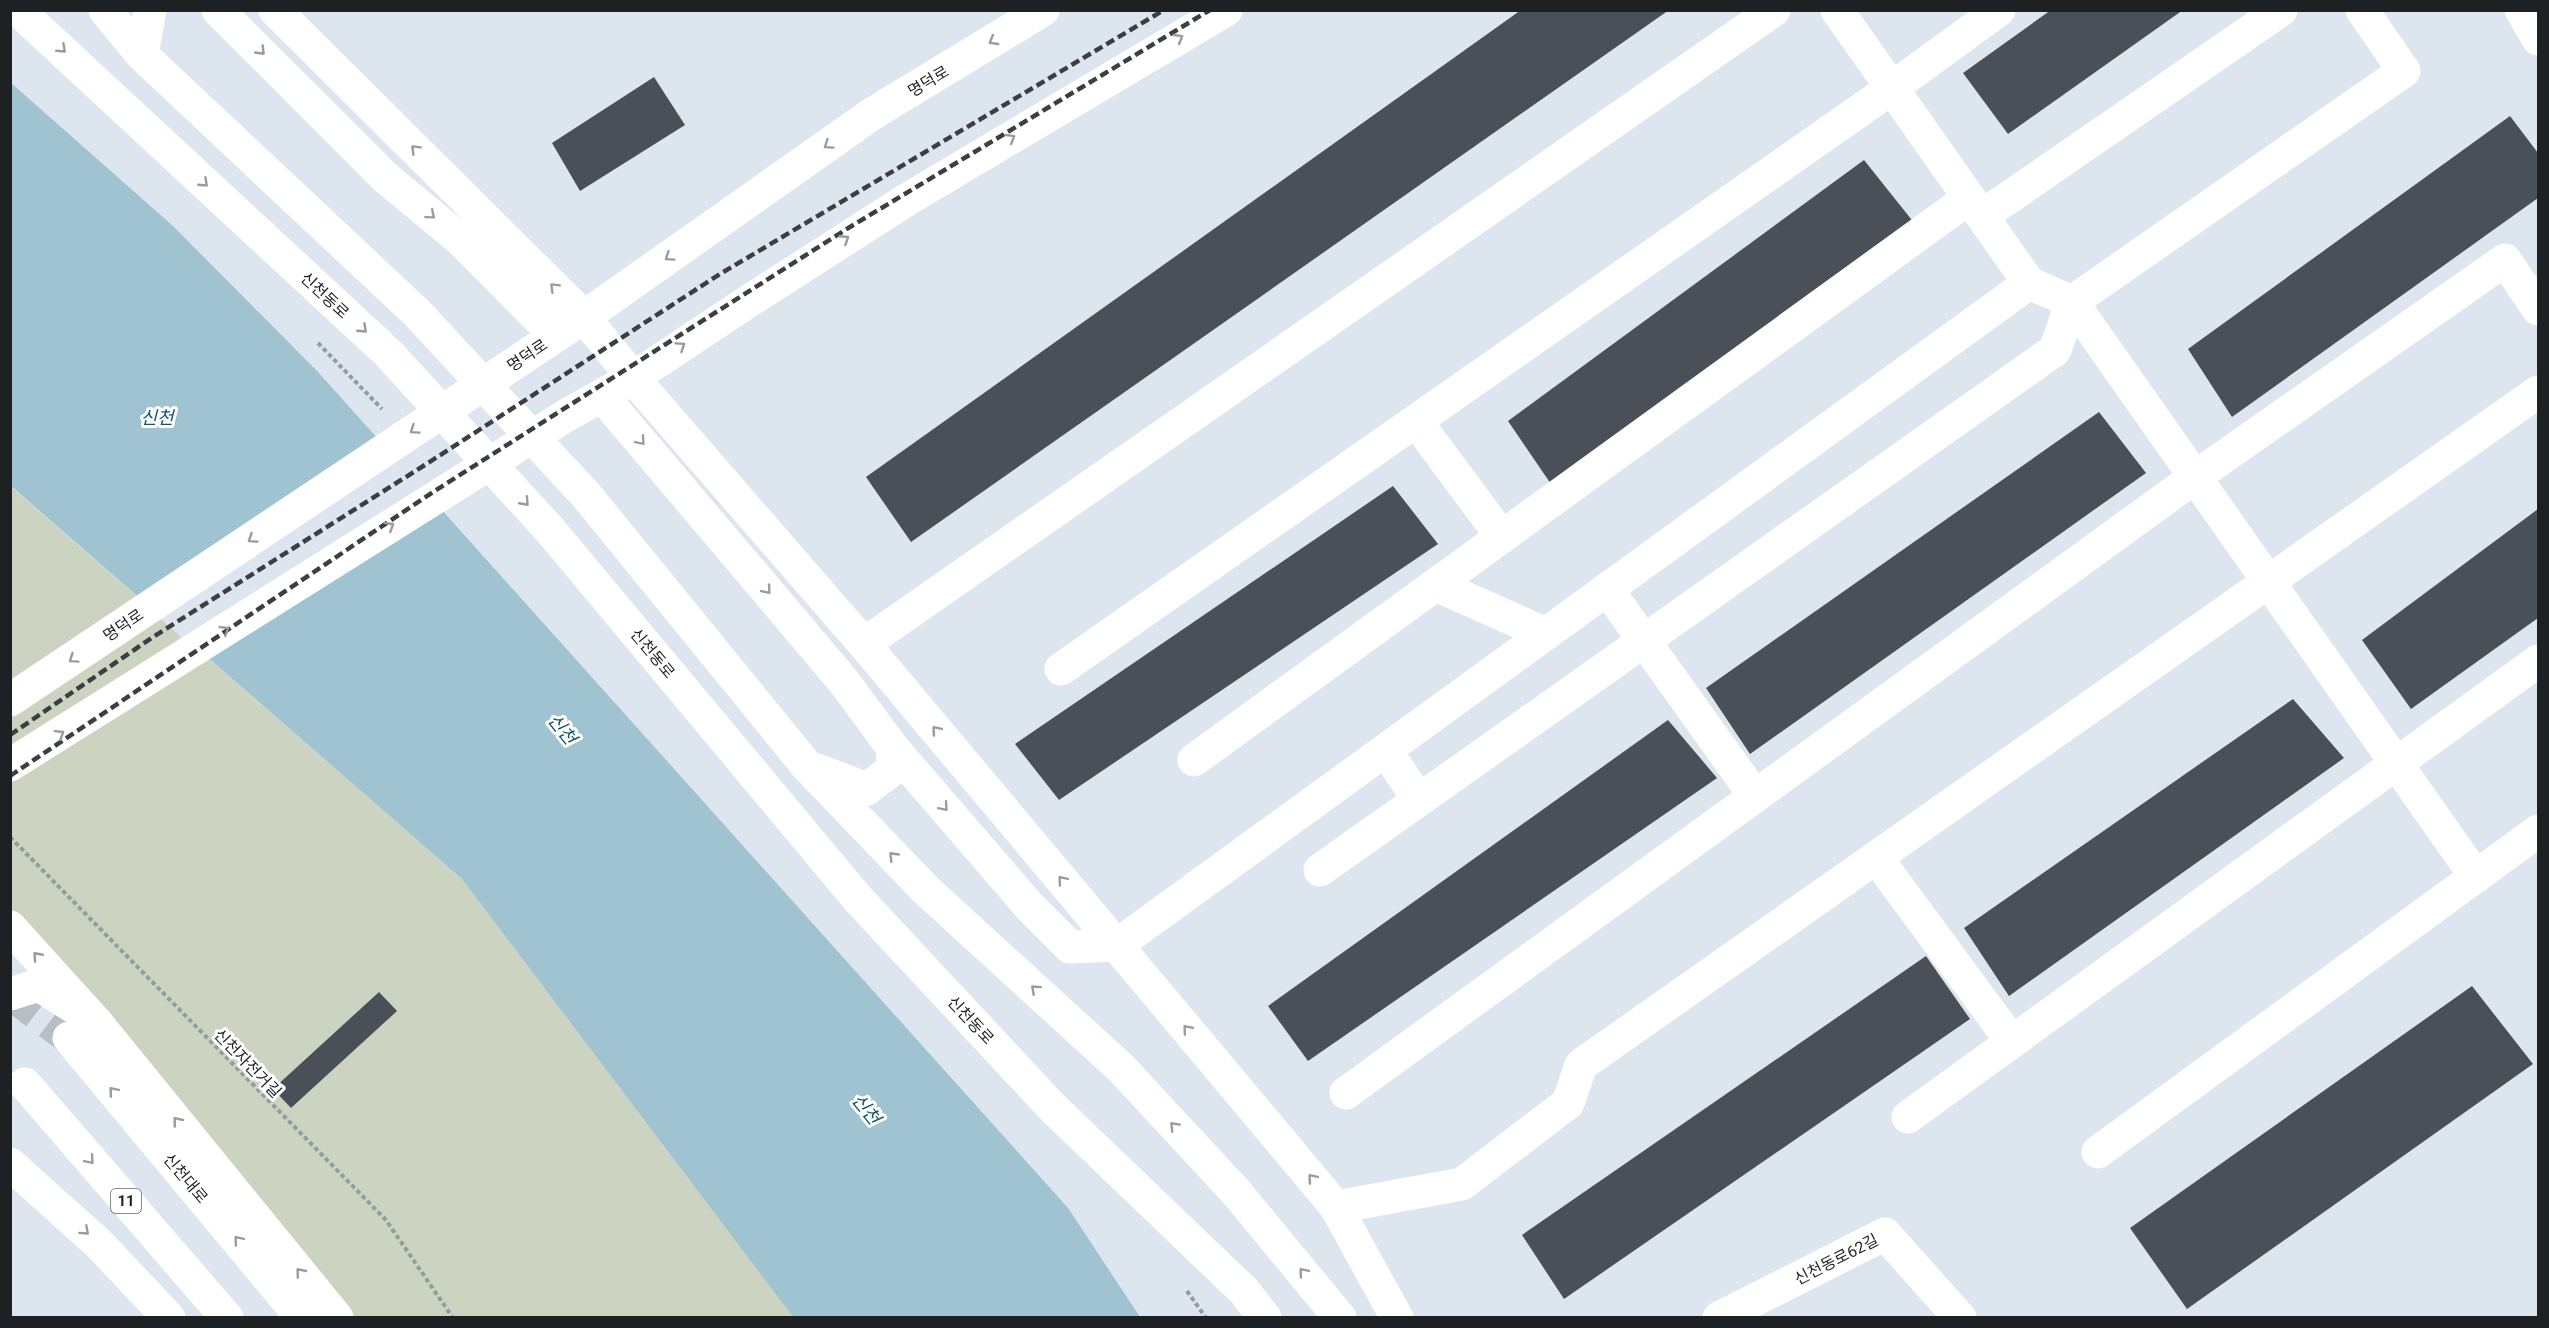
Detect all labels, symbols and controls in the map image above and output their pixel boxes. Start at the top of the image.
one-way arrow [989,33,999,45]
one-way arrow [1173,34,1183,46]
one-way arrow [55,42,66,53]
one-way arrow [253,43,264,54]
street label: 명덕로 [904,62,952,101]
one-way arrow [1005,133,1015,145]
one-way arrow [824,138,835,149]
one-way arrow [411,146,422,156]
one-way arrow [197,176,208,187]
one-way arrow [424,208,435,219]
one-way arrow [839,235,849,247]
one-way arrow [664,250,675,261]
street label: 신천동로 [297,268,353,323]
one-way arrow [550,283,561,294]
one-way arrow [356,322,367,333]
street label: 명덕로 [504,335,551,376]
one-way arrow [675,342,686,353]
water label: 신천 [140,407,176,428]
one-way arrow [410,423,421,434]
one-way arrow [634,434,645,445]
one-way arrow [518,496,529,506]
one-way arrow [384,522,394,534]
one-way arrow [248,532,259,543]
one-way arrow [760,583,771,594]
street label: 명덕로 [100,605,147,646]
street label: 신천동로 [626,625,679,682]
one-way arrow [219,626,229,638]
one-way arrow [68,652,79,663]
water label: 신천 [544,709,583,750]
one-way arrow [933,726,944,737]
one-way arrow [54,729,64,741]
one-way arrow [937,800,948,811]
one-way arrow [889,852,900,862]
one-way arrow [1058,876,1069,887]
one-way arrow [33,952,44,963]
one-way arrow [1031,986,1042,997]
street label: 신천동로 [944,992,998,1049]
street label: 신천자전거길 [210,1025,285,1102]
one-way arrow [1183,1025,1194,1036]
one-way arrow [109,1087,120,1098]
water label: 신천 [848,1089,887,1130]
one-way arrow [173,1117,184,1128]
one-way arrow [1171,1122,1182,1133]
street label: 신천대로 [159,1150,212,1207]
one-way arrow [83,1153,94,1164]
one-way arrow [1309,1174,1320,1185]
road number: 11 [111,1189,141,1213]
one-way arrow [78,1224,89,1235]
street label: 신천동로62길 [1791,1230,1881,1289]
one-way arrow [234,1236,245,1247]
one-way arrow [296,1268,307,1279]
one-way arrow [1299,1268,1310,1279]

